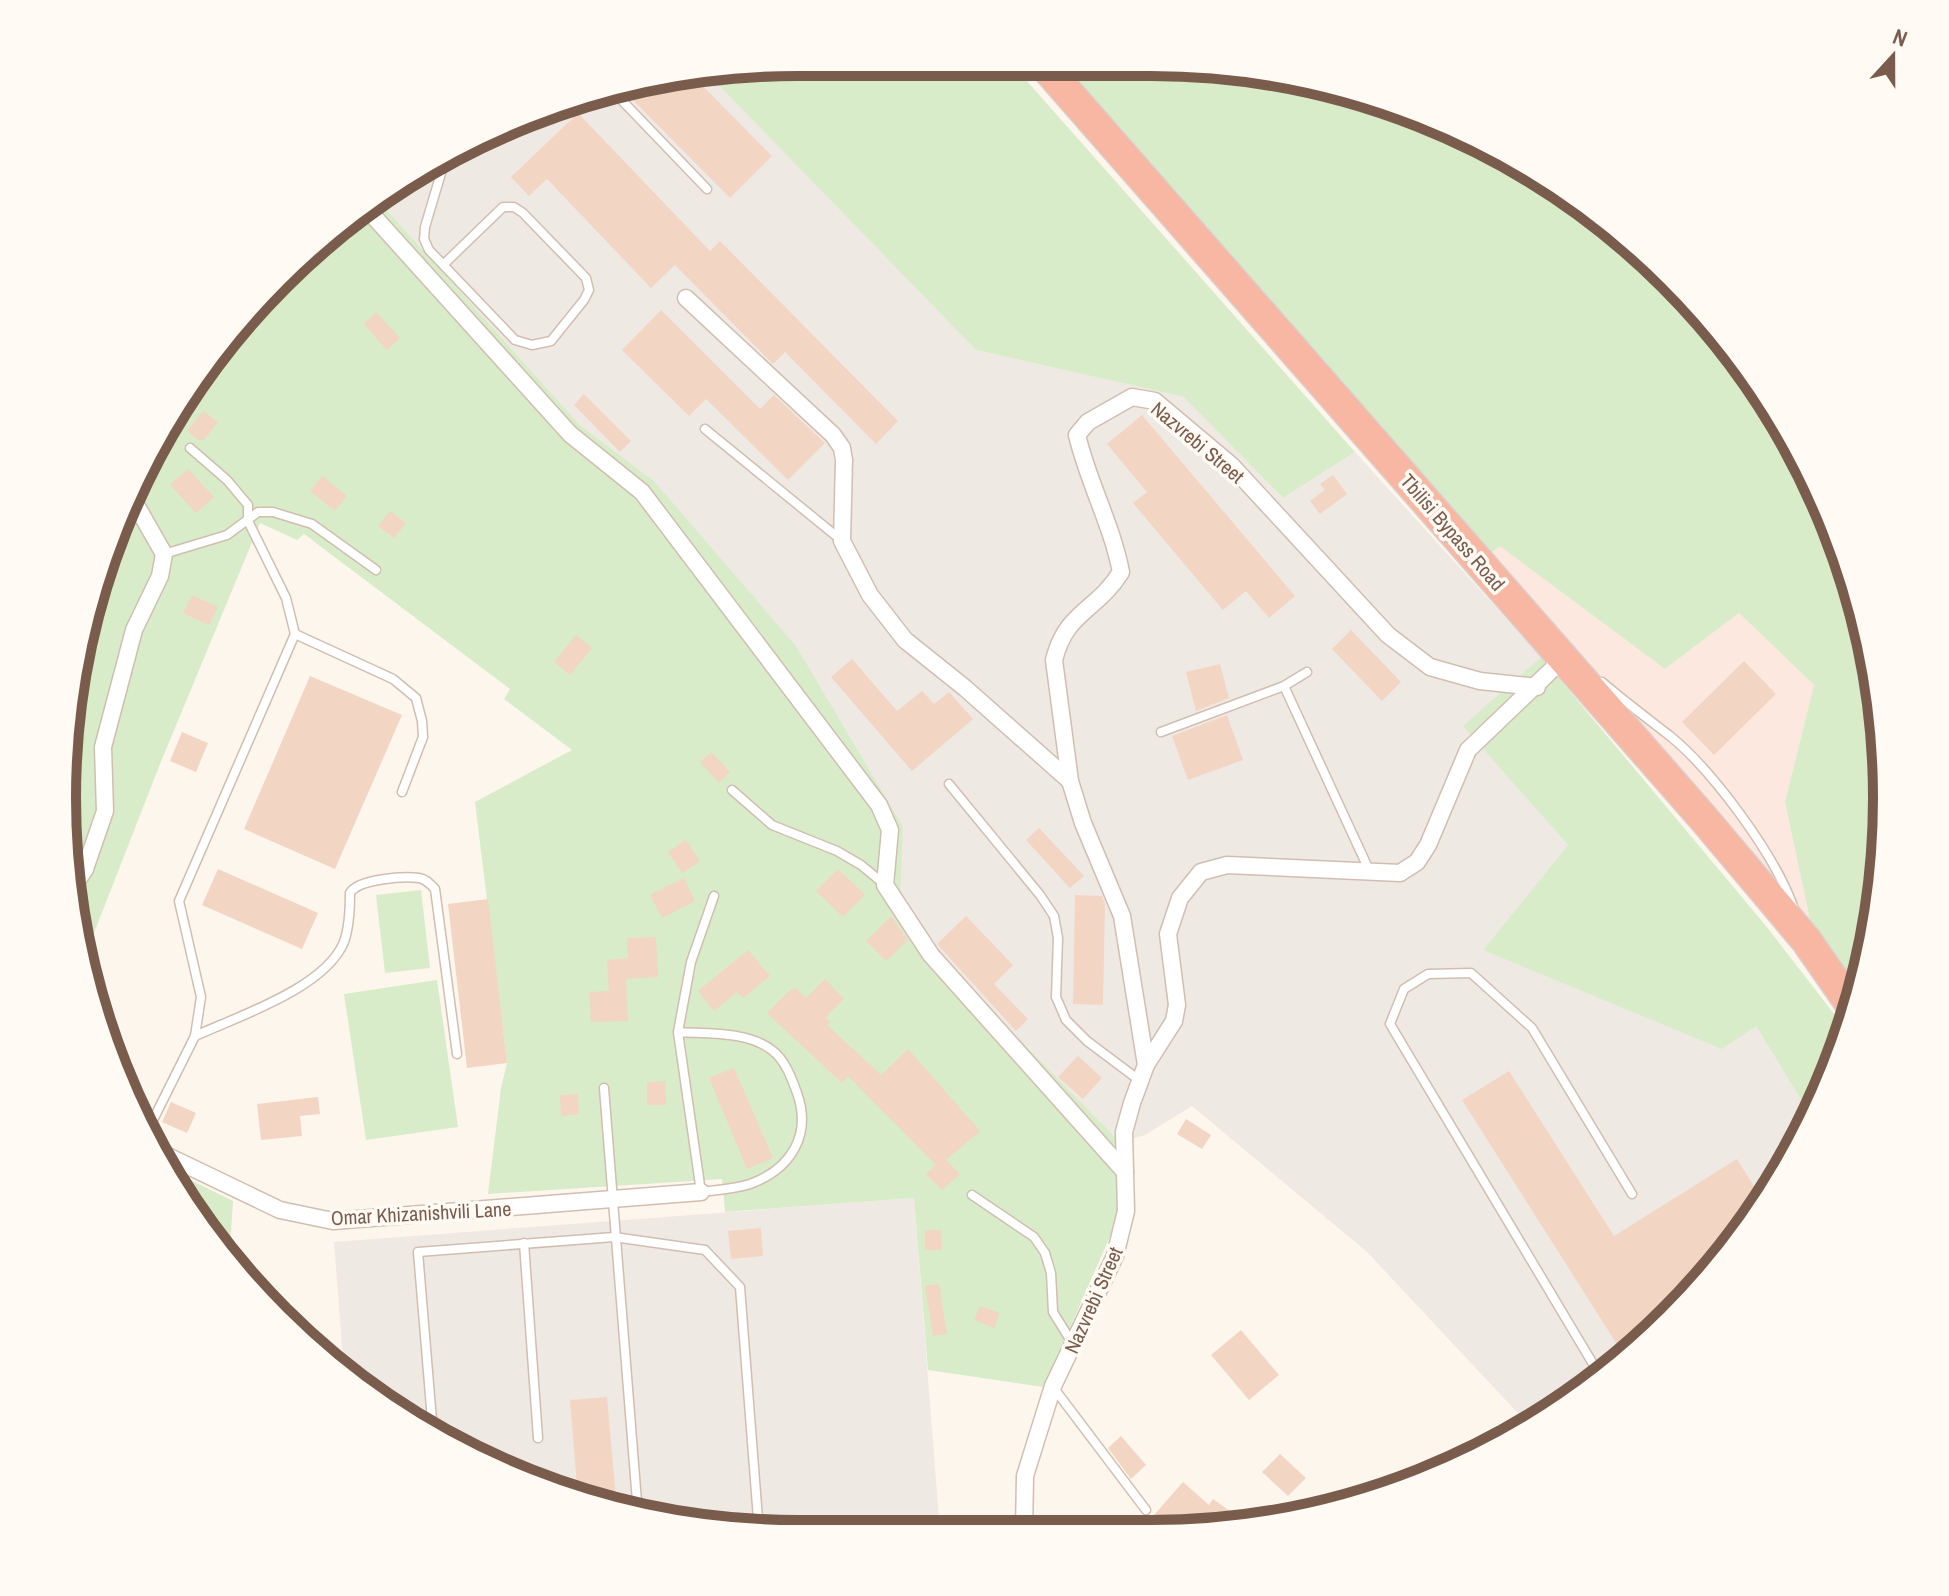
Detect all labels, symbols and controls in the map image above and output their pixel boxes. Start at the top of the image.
north arrow [1853,16,1933,96]
text: N [1889,21,1912,54]
street label: Nazvrebi Street [1146,395,1251,489]
street label: Tbilisi Bypass Road [1395,468,1511,596]
street label: Omar Khizanishvili Lane [330,1195,512,1231]
street label: Nazvrebi Street [1057,1242,1129,1358]

